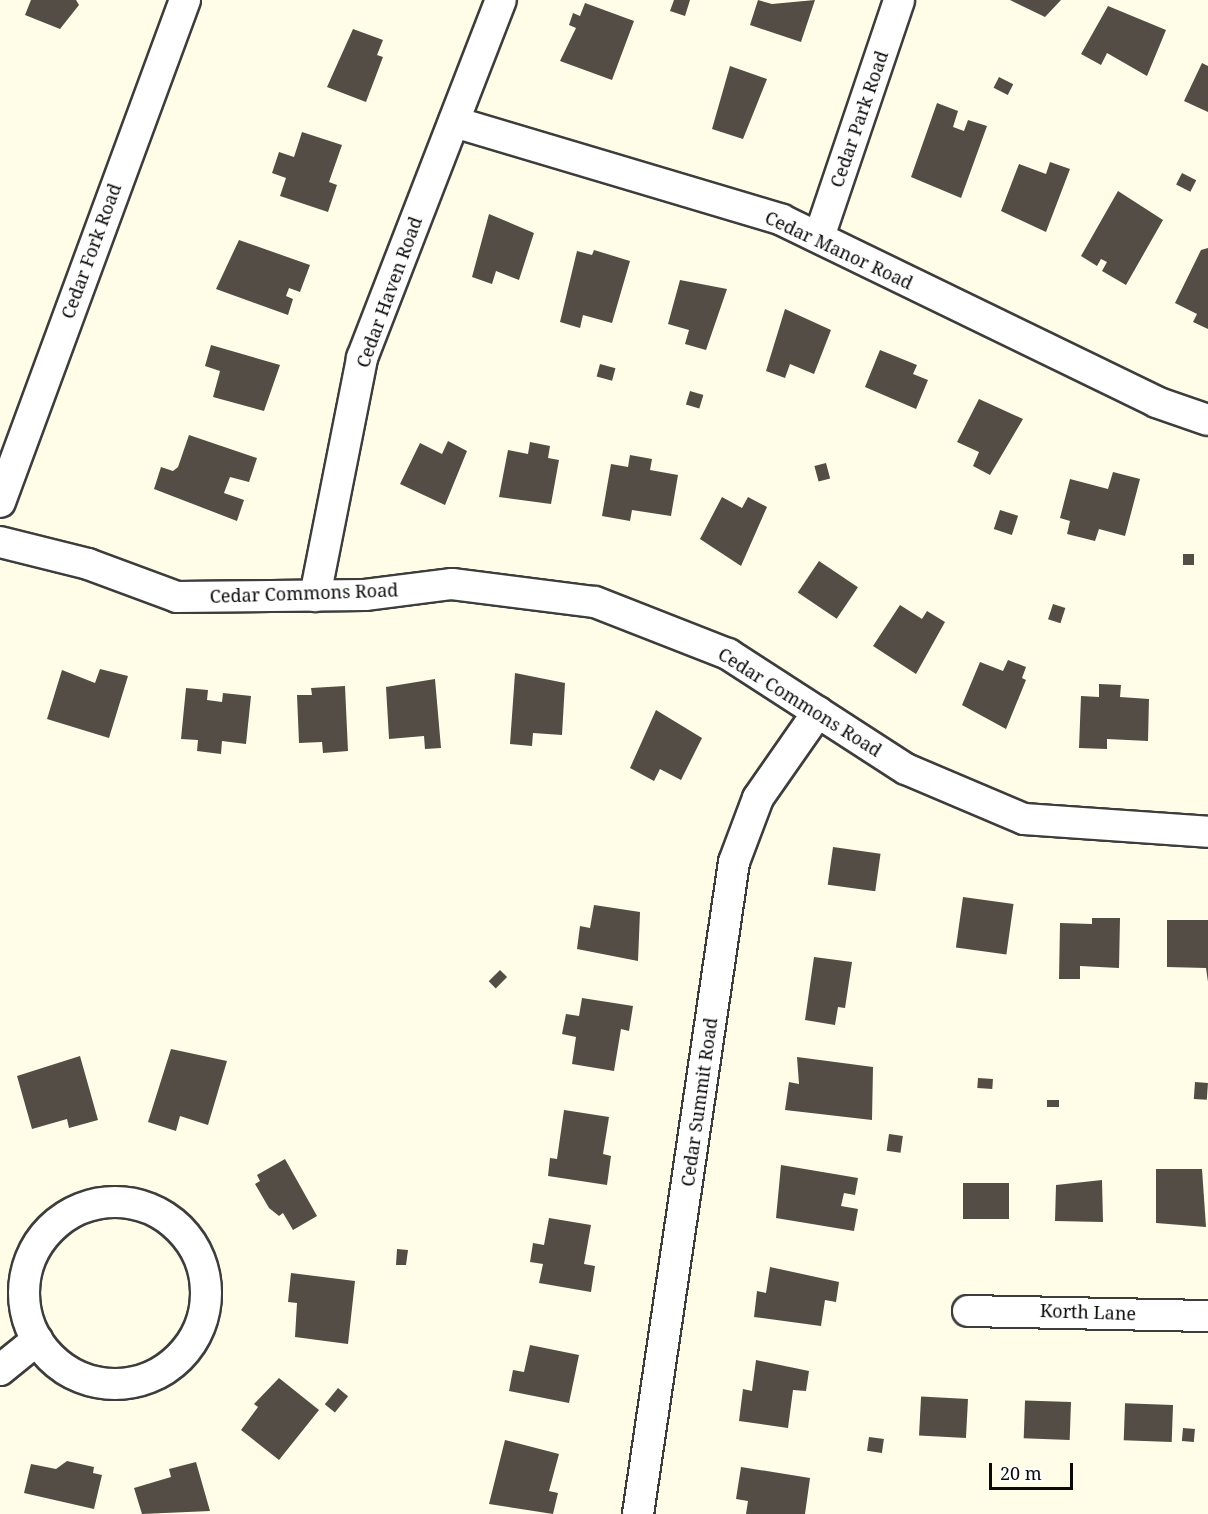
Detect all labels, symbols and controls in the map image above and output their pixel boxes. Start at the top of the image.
street label: Cedar Park Road [825,48,893,190]
street label: Cedar Fork Road [57,180,125,322]
street label: Cedar Manor Road [762,206,916,294]
street label: Cedar Haven Road [352,214,426,370]
street label: Cedar Commons Road [209,579,399,607]
street label: Cedar Commons Road [714,643,886,761]
street label: Cedar Summit Road [676,1016,722,1188]
street label: Korth Lane [1040,1300,1136,1324]
scale bar [992,1451,1076,1489]
text: 20 m [1000,1461,1042,1485]

